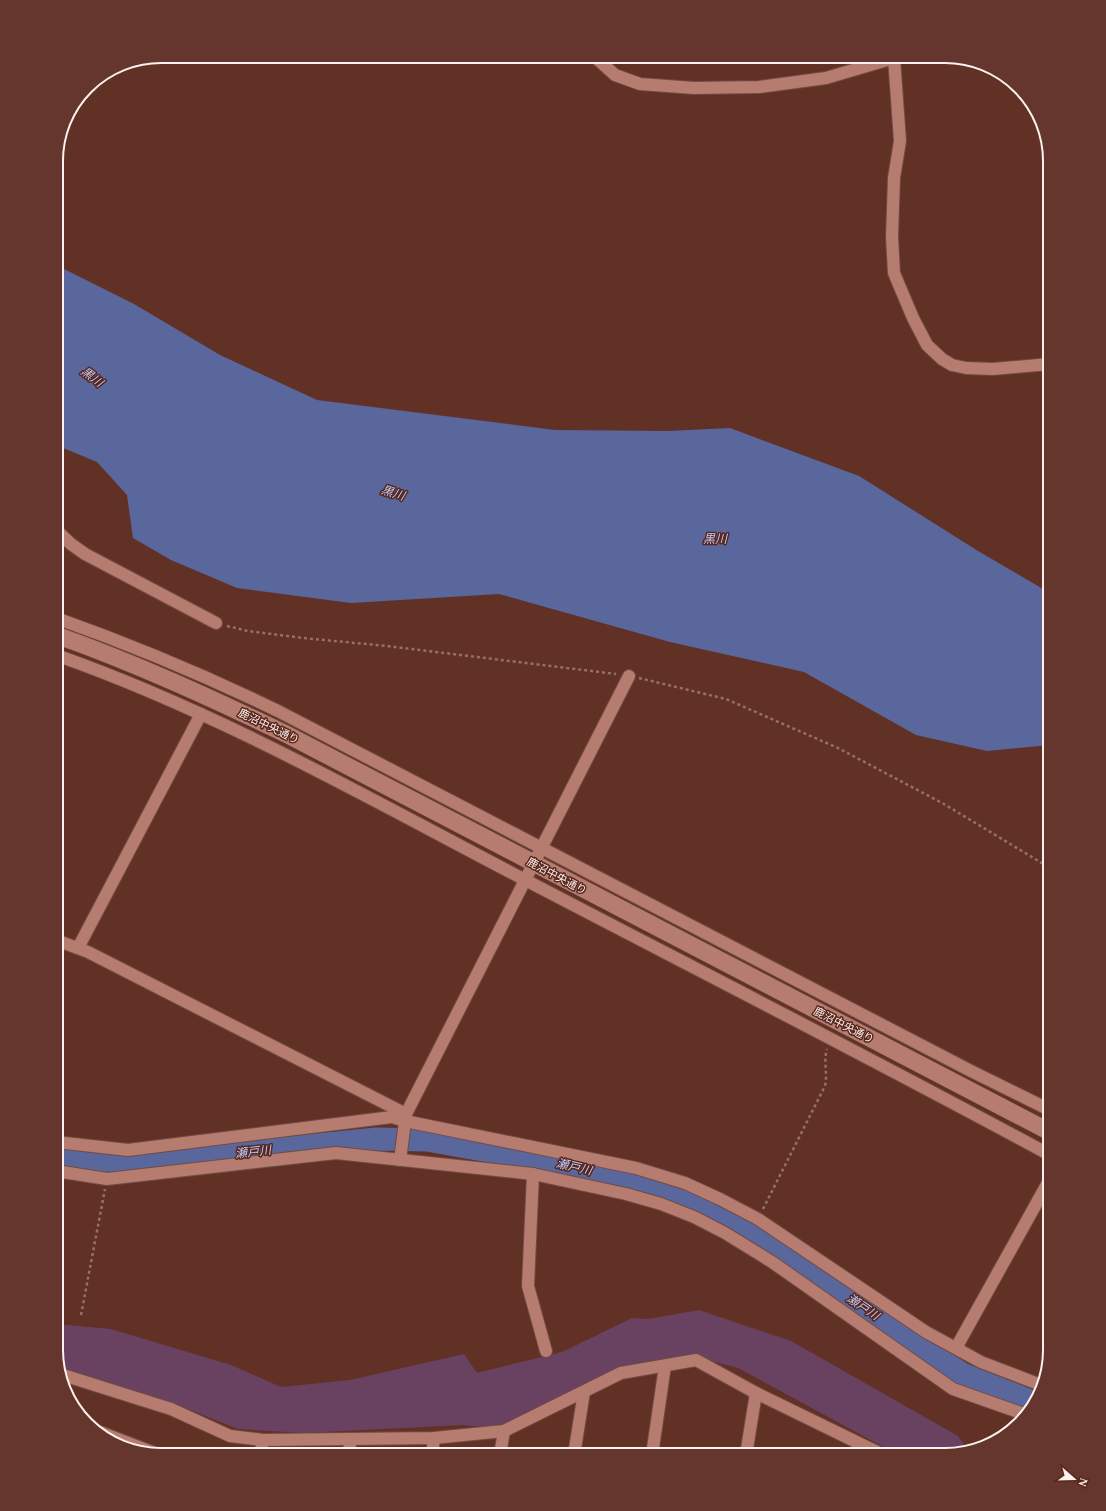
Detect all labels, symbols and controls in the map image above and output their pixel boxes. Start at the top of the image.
water label: 黒川 [78,364,107,391]
water label: 黒川 [379,483,408,504]
water label: 黒川 [703,532,729,546]
street label: 鹿沼中央通り [237,706,301,746]
street label: 鹿沼中央通り [525,855,589,897]
street label: 鹿沼中央通り [812,1005,876,1045]
water label: 瀬戸川 [234,1143,274,1161]
water label: 瀬戸川 [555,1156,595,1178]
water label: 瀬戸川 [844,1291,883,1324]
north arrow [1054,1459,1094,1499]
text: N [1076,1477,1090,1488]

